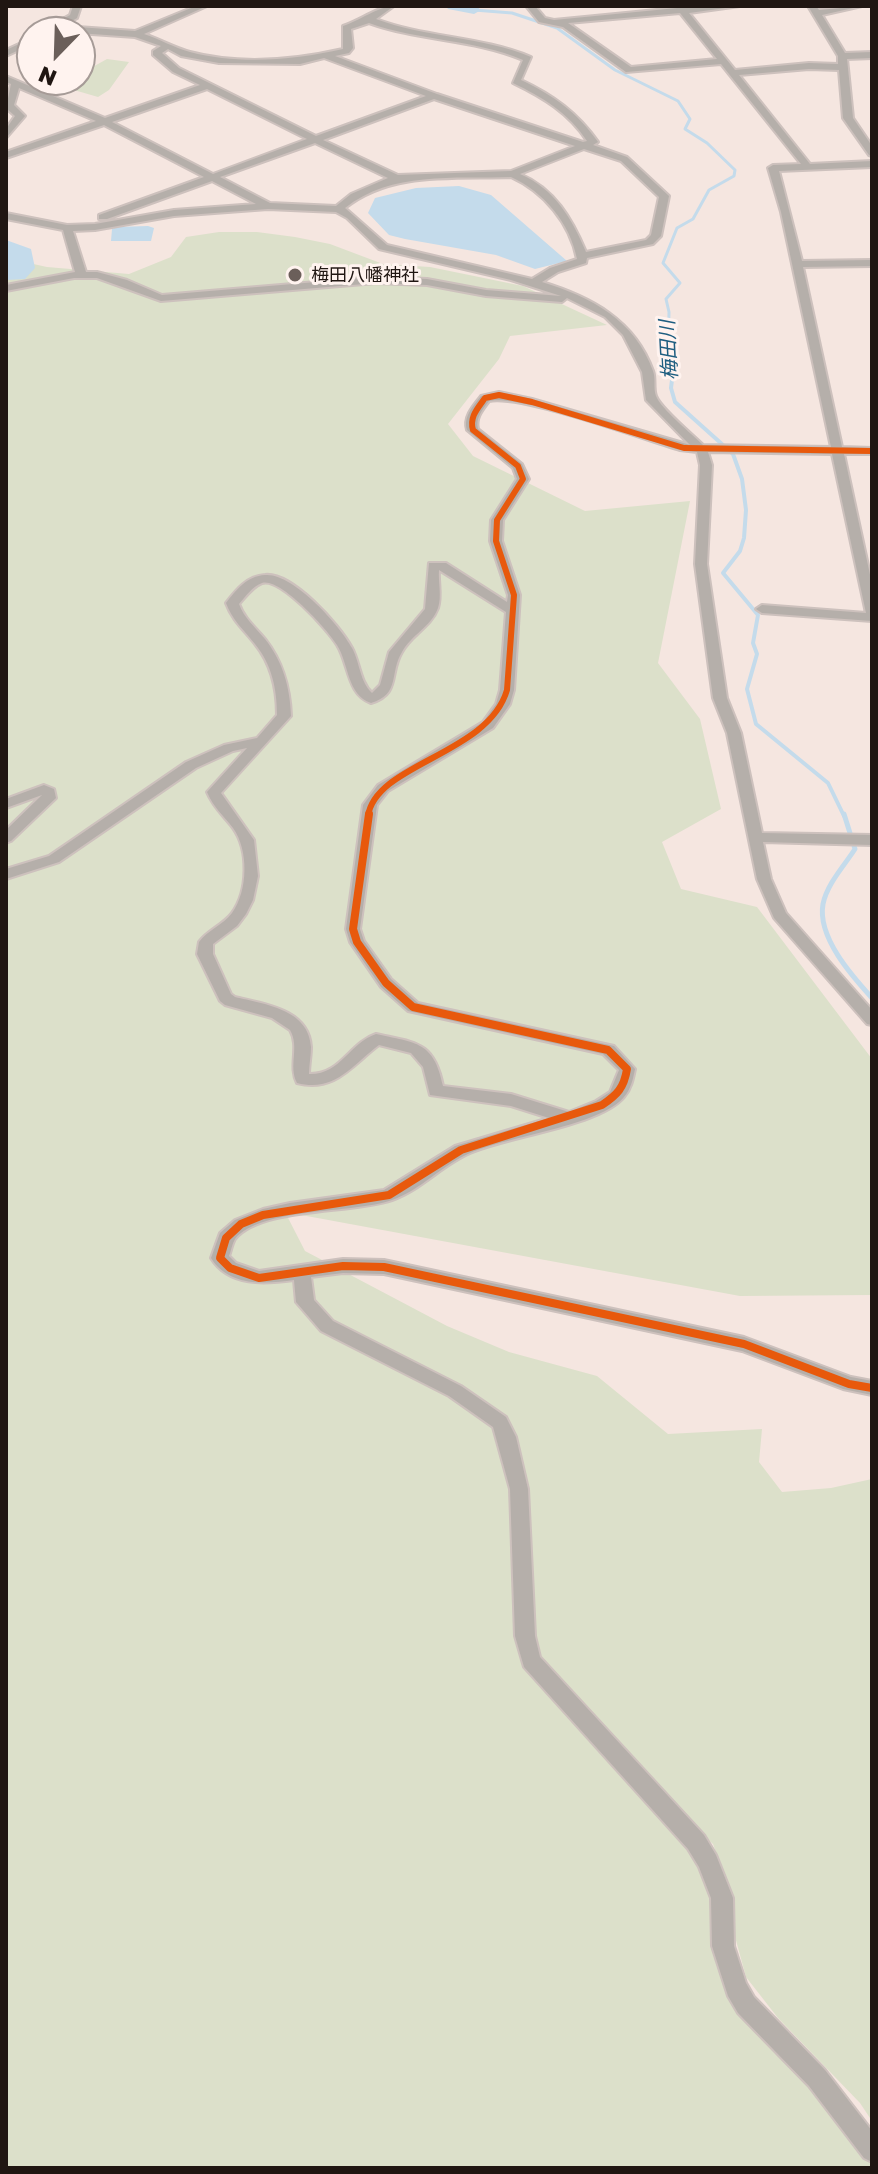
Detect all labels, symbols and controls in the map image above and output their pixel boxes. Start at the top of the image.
north arrow [16,16,96,96]
text: N [34,61,60,92]
place label: 梅田八幡神社 [311,264,419,286]
marker: 梅田八幡神社 [286,266,304,284]
water label: 梅田川 [655,319,683,381]

